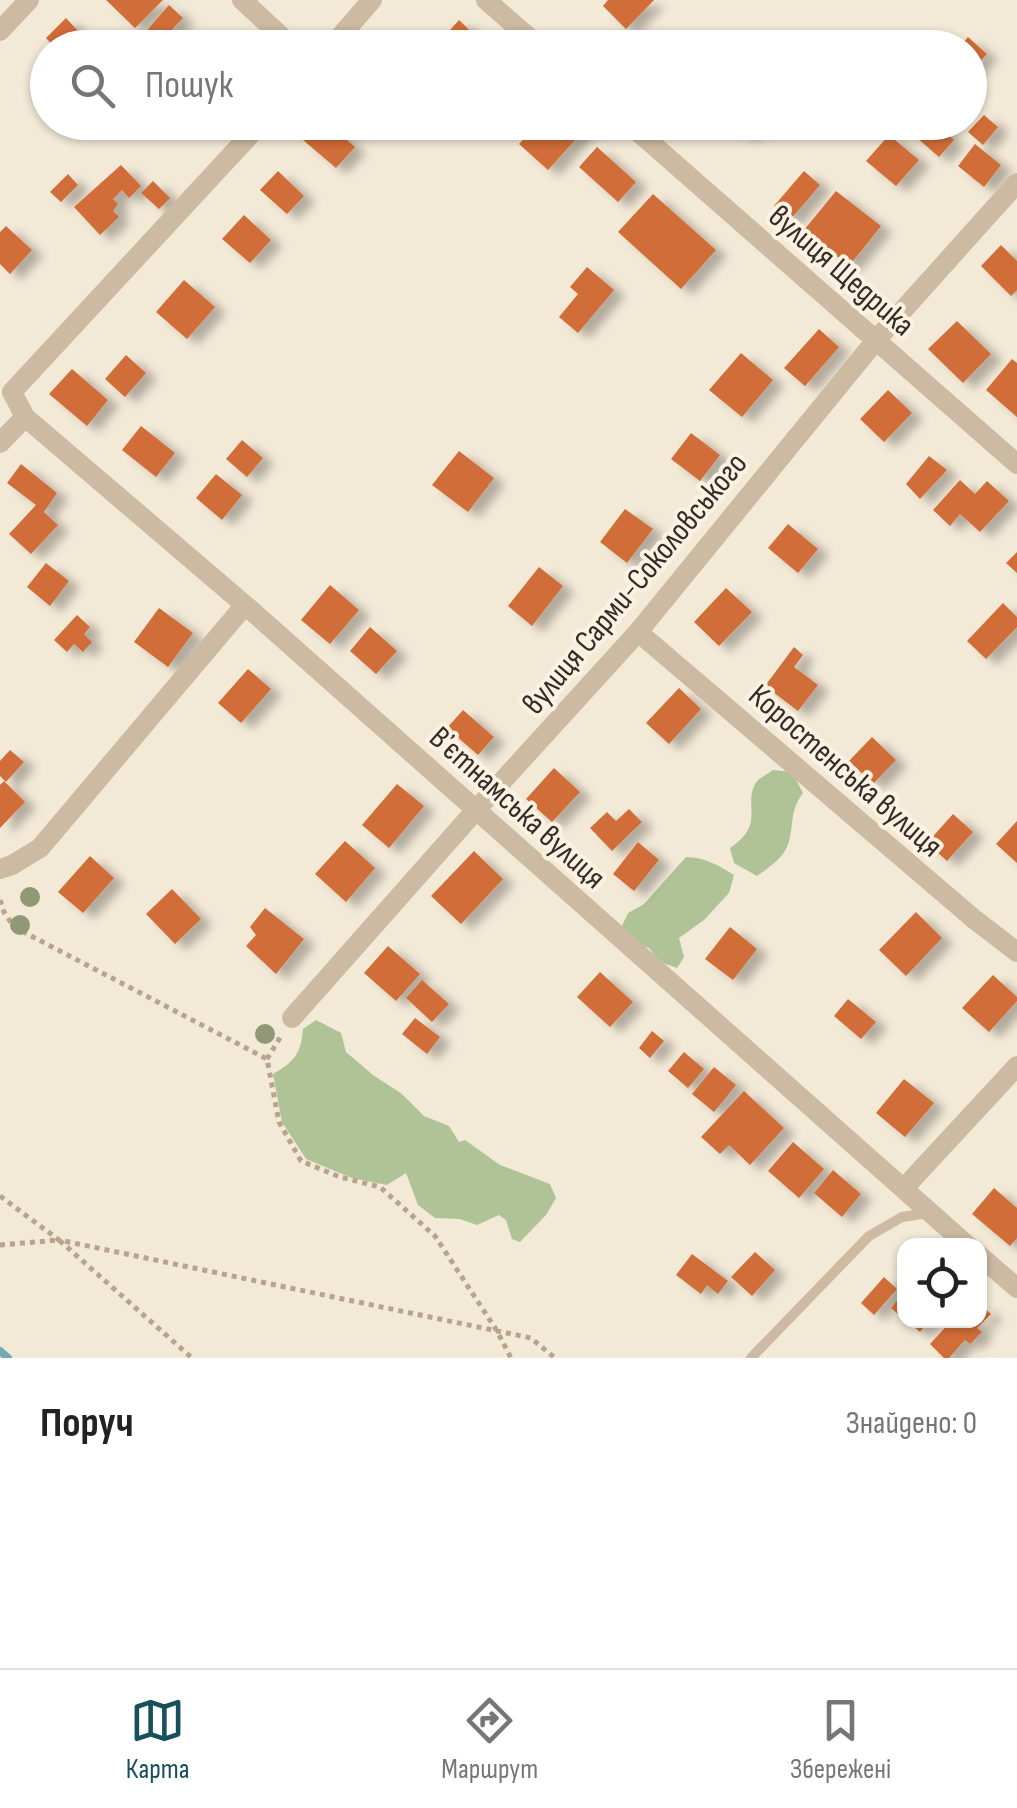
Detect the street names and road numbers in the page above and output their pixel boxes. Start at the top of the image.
street label: вулиця Щедрика [760,197,922,345]
street label: вулиця Сарми-Соколовського [514,445,756,723]
street label: Коростенська вулиця [740,676,950,866]
street label: Вʼєтнамська вулиця [421,719,613,898]

